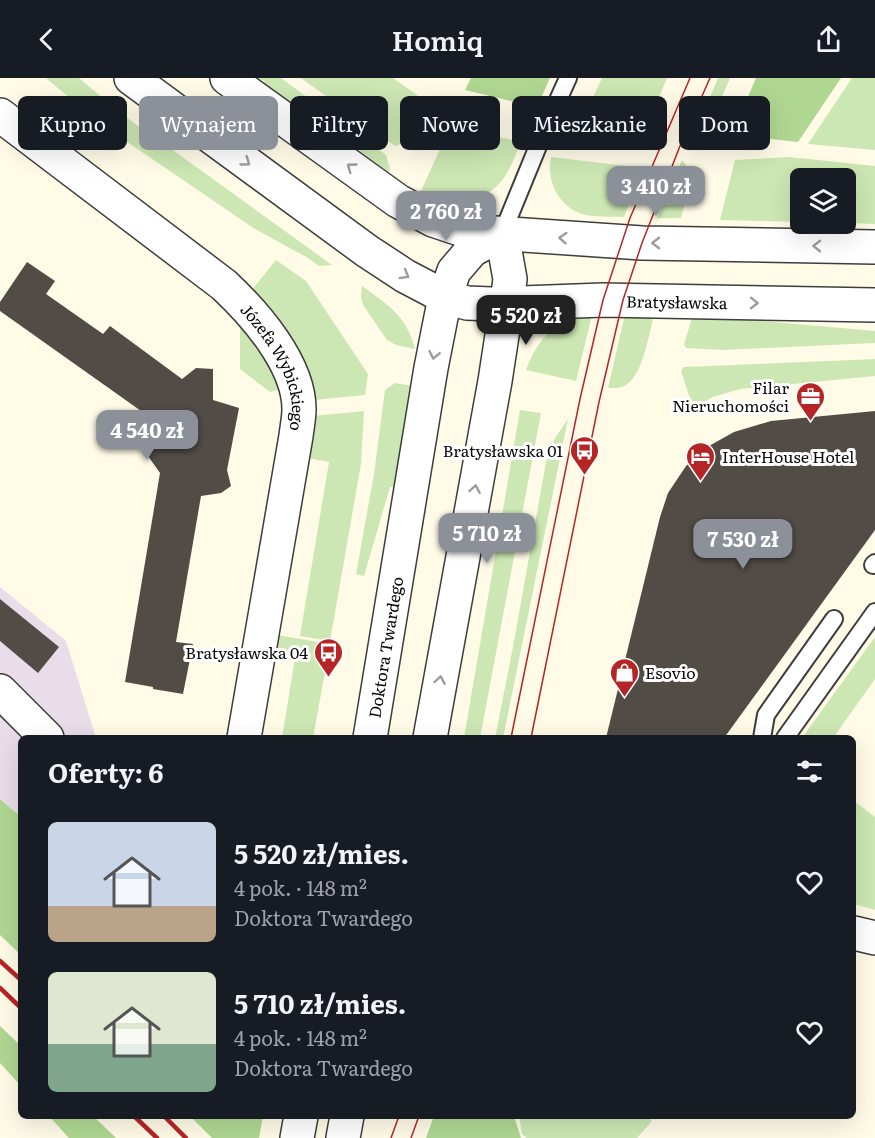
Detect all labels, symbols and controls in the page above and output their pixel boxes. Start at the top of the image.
text: Homiq [392,19,483,59]
icon: back [30,23,63,56]
icon: share [812,23,845,56]
chip: Kupno [18,96,127,150]
chip: Wynajem [139,96,278,150]
chip: Filtry [290,96,388,150]
chip: Nowe [400,96,500,150]
chip: Mieszkanie [512,96,667,150]
chip: Dom [679,96,770,150]
one-way arrow [239,155,250,166]
one-way arrow [346,163,357,174]
pin: 3 410 zł [594,166,718,217]
map controls [790,168,856,234]
button: layers [790,168,856,234]
text: 3 410 zł [621,170,691,200]
pin: 2 760 zł [384,191,508,242]
text: 2 760 zł [410,195,482,225]
one-way arrow [559,232,568,245]
one-way arrow [651,237,660,249]
one-way arrow [812,239,821,252]
one-way arrow [399,268,409,280]
street label: Bratysławska [626,288,728,314]
pin: 5 520 zł [464,295,588,346]
one-way arrow [750,296,759,309]
street label: Józefa Wybickiego [236,297,311,433]
text: 5 520 zł [491,299,561,329]
one-way arrow [428,349,441,359]
place label: Filar Nieruchomości [672,375,789,417]
office icon: Filar Nieruchomości [794,380,826,422]
pin: 4 540 zł [85,410,209,461]
text: 4 540 zł [110,414,184,444]
bus stop icon: Bratysławska 01 [568,434,600,476]
place label: Bratysławska 01 [443,438,563,462]
hotel icon: InterHouse Hotel [685,440,717,482]
place label: InterHouse Hotel [722,444,854,468]
one-way arrow [468,484,481,494]
pin: 5 710 zł [425,513,549,564]
text: 5 710 zł [453,517,521,547]
pin: 7 530 zł [681,519,805,570]
text: 7 530 zł [707,523,779,553]
street label: Doktora Twardego [361,575,408,720]
bus stop icon: Bratysławska 04 [313,636,345,678]
place label: Bratysławska 04 [185,640,308,664]
shop icon: Esovio [608,656,640,698]
place label: Esovio [645,660,696,684]
one-way arrow [434,676,446,685]
text: Oferty: 6 [48,752,164,791]
icon: filters [793,755,826,788]
text: 5 520 zł/mies. [234,833,409,872]
icon: home [96,846,168,918]
icon: heart [793,866,826,899]
text: 4 pok. · 148 m² [234,872,367,902]
text: Doktora Twardego [234,902,413,932]
text: 5 710 zł/mies. [234,983,406,1022]
icon: home [96,996,168,1068]
icon: heart [793,1016,826,1049]
text: 4 pok. · 148 m² [234,1022,367,1052]
text: Doktora Twardego [234,1052,413,1082]

